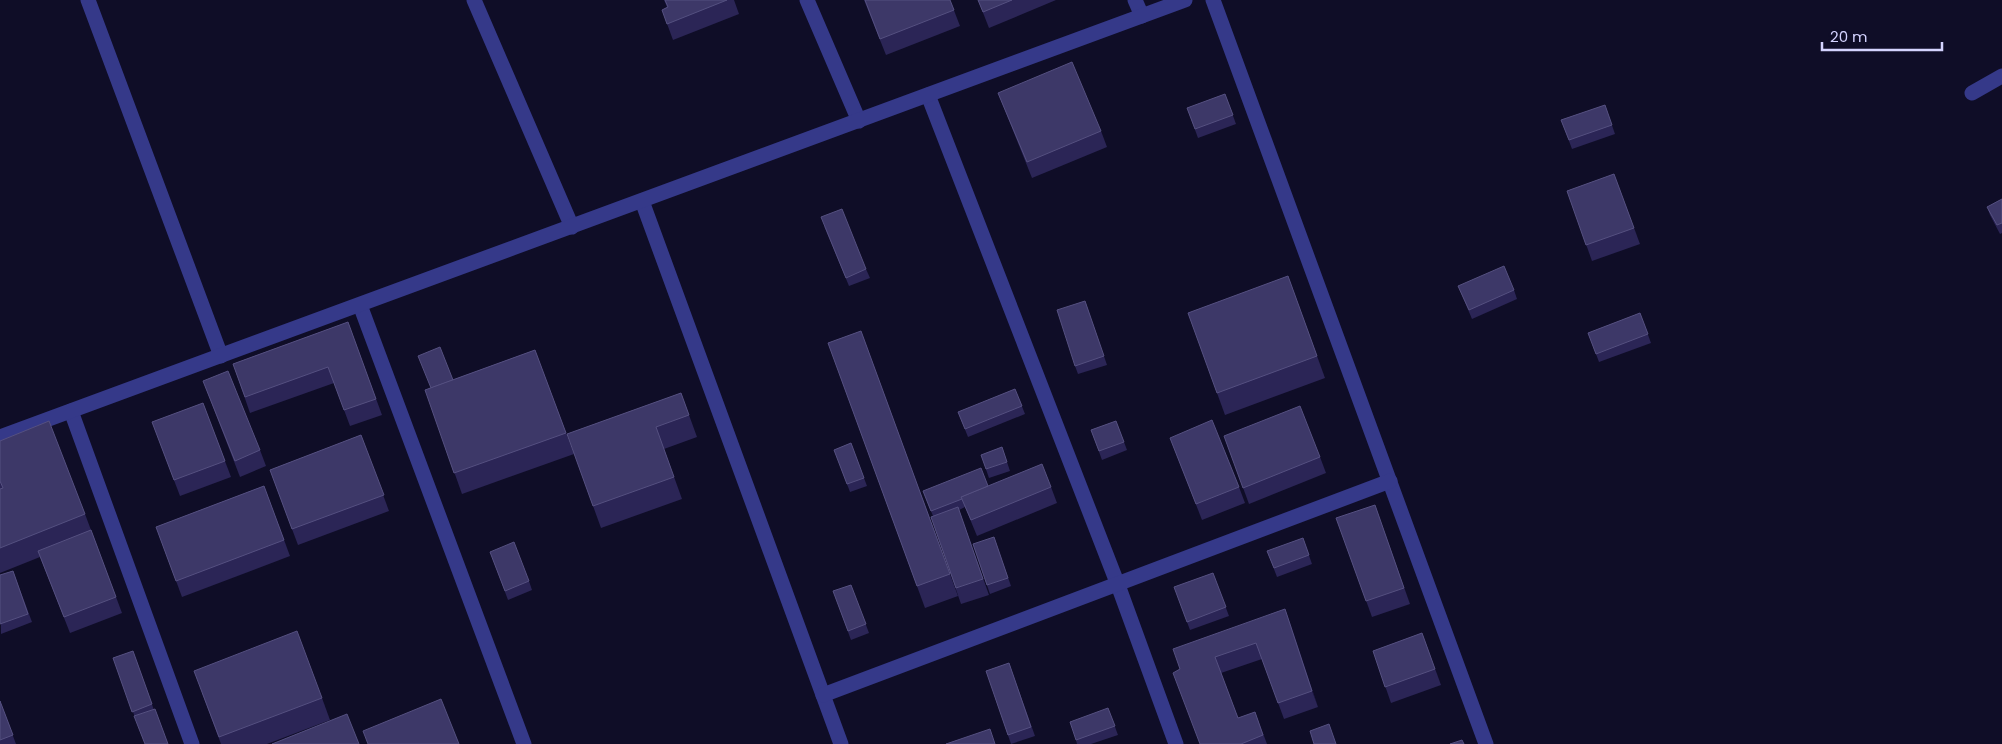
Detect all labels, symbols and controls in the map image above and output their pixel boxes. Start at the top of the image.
scale bar [1822,20,1942,52]
text: 20 m [1830,26,1868,47]

